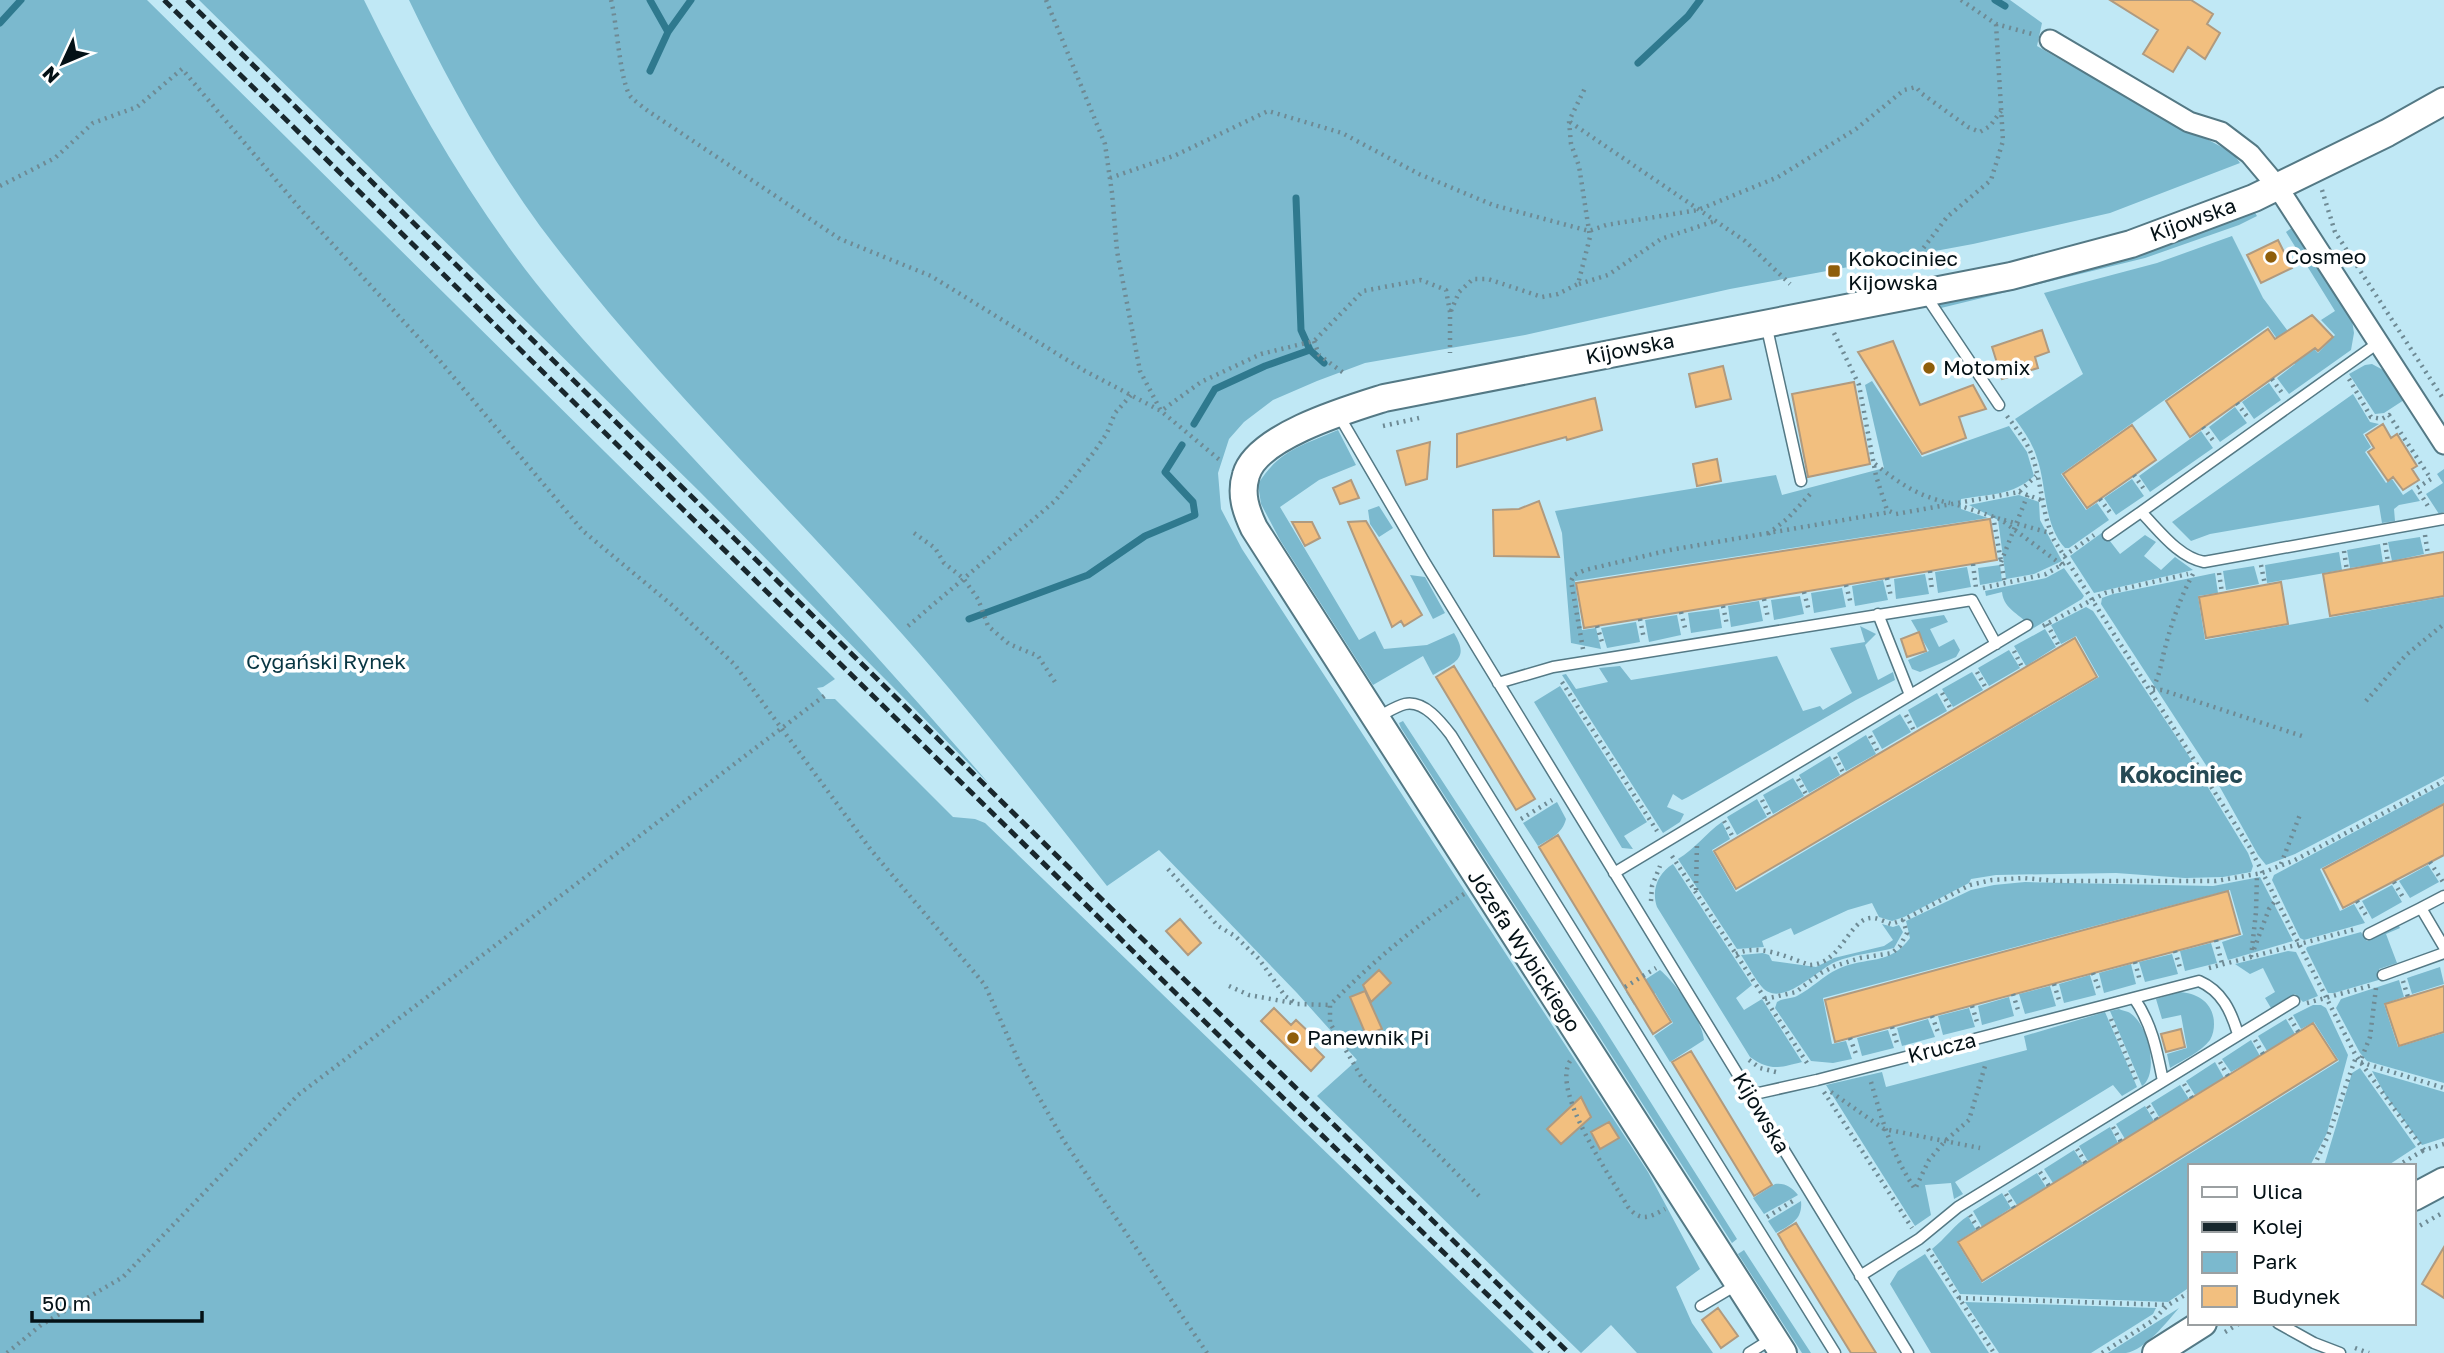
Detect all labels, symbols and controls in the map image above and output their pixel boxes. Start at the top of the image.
north arrow [28,28,98,98]
text: N [37,62,64,88]
street label: Kijowska [2146,191,2239,247]
place label: Cosmeo [2285,243,2366,269]
place label: Kokociniec Kijowska [1848,245,1958,295]
marker: Cosmeo [2263,249,2279,265]
marker: Kokociniec Kijowska [1826,263,1842,279]
street label: Kijowska [1583,327,1676,369]
place label: Motomix [1943,354,2031,380]
marker: Motomix [1921,360,1937,376]
park label: Cygański Rynek [246,648,406,674]
district label: Kokociniec [2119,760,2243,788]
street label: Józefa Wybickiego [1463,864,1587,1037]
place label: Panewnik Pi [1307,1024,1429,1050]
street label: Krucza [1905,1026,1979,1068]
marker: Panewnik Pi [1285,1030,1301,1046]
street label: Kijowska [1728,1067,1796,1158]
legend [2188,1164,2416,1325]
text: Ulica [2252,1178,2303,1204]
text: Kolej [2252,1213,2303,1239]
text: Park [2252,1248,2298,1274]
scale bar [32,1280,201,1324]
text: Budynek [2252,1283,2341,1309]
text: 50 m [42,1290,91,1316]

